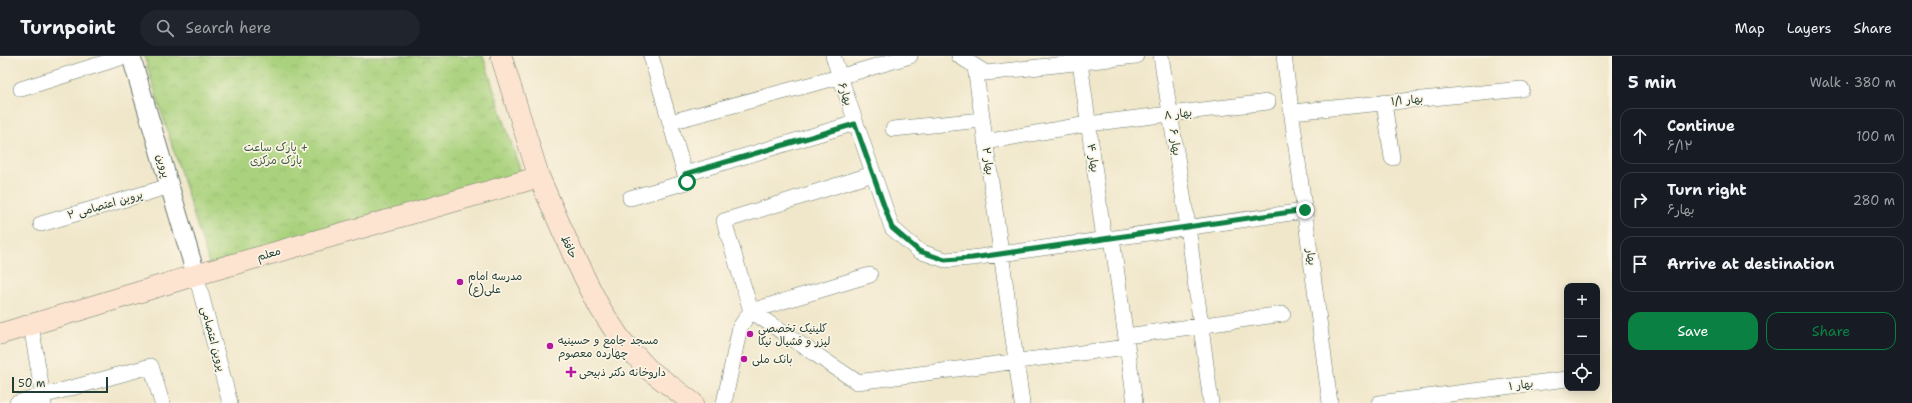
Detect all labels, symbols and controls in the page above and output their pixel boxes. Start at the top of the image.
search box [140,10,420,46]
text: Turnpoint [20,15,116,40]
icon: search [154,17,176,39]
text: Search here [186,18,271,38]
text: Map [1735,19,1765,37]
text: Layers [1787,19,1831,37]
text: Share [1853,19,1892,37]
text: 5 min [1628,71,1676,93]
text: Walk · 380 m [1810,74,1896,91]
street label: بهار۶ [834,81,856,107]
street label: بهار ۱/۱ [1390,91,1424,109]
street label: بهار ۸ [1163,105,1193,123]
text: Continue [1667,116,1735,136]
icon: ahead [1629,125,1651,147]
street label: بهار ۶ [1166,128,1184,156]
text: 100 m [1856,128,1895,145]
text: ۶/۱۲ [1667,137,1693,154]
park label: پارک ساعت + پارک مرکزی [244,140,308,168]
street label: بهار ۴ [1084,143,1102,173]
street label: بهار ۲ [979,146,997,176]
street label: پروین [152,152,174,180]
route start [678,173,696,191]
text: Turn right [1667,180,1747,200]
street label: پروین اعتصامی ۲ [66,187,144,223]
icon: right [1629,189,1651,211]
text: 280 m [1853,192,1895,209]
route end [1296,201,1314,219]
text: بهار۶ [1667,201,1695,218]
street label: حافظ [557,233,581,261]
street label: معلم [255,243,283,265]
street label: بهار [1302,247,1319,266]
icon: arrive [1629,253,1651,275]
text: Arrive at destination [1667,254,1835,274]
place label: مدرسه امام علی(ع) [468,269,522,298]
marker: مدرسه امام علی(ع) [455,277,465,287]
map controls [1564,283,1600,391]
button: + [1564,283,1600,319]
street label: پروین اعتصامی [197,305,229,373]
button: Save [1628,312,1758,350]
button: Share [1766,312,1896,350]
button: − [1564,319,1600,355]
place label: کلینیک تخصصی لیزر و فشیال نیکا [758,321,830,349]
marker: کلینیک تخصصی لیزر و فشیال نیکا [745,329,755,339]
place label: مسجد جامع و حسینیه چهارده معصوم [558,333,658,362]
marker: مسجد جامع و حسینیه چهارده معصوم [545,341,555,351]
place label: بانک ملی [752,352,792,367]
marker: بانک ملی [739,354,749,364]
button: locate [1564,355,1600,391]
place label: داروخانه دکتر ذبیحی [579,365,666,380]
marker: داروخانه دکتر ذبیحی [566,367,576,377]
scale bar [12,375,108,394]
text: 50 m [18,376,46,391]
street label: بهار ۱ [1508,376,1534,394]

